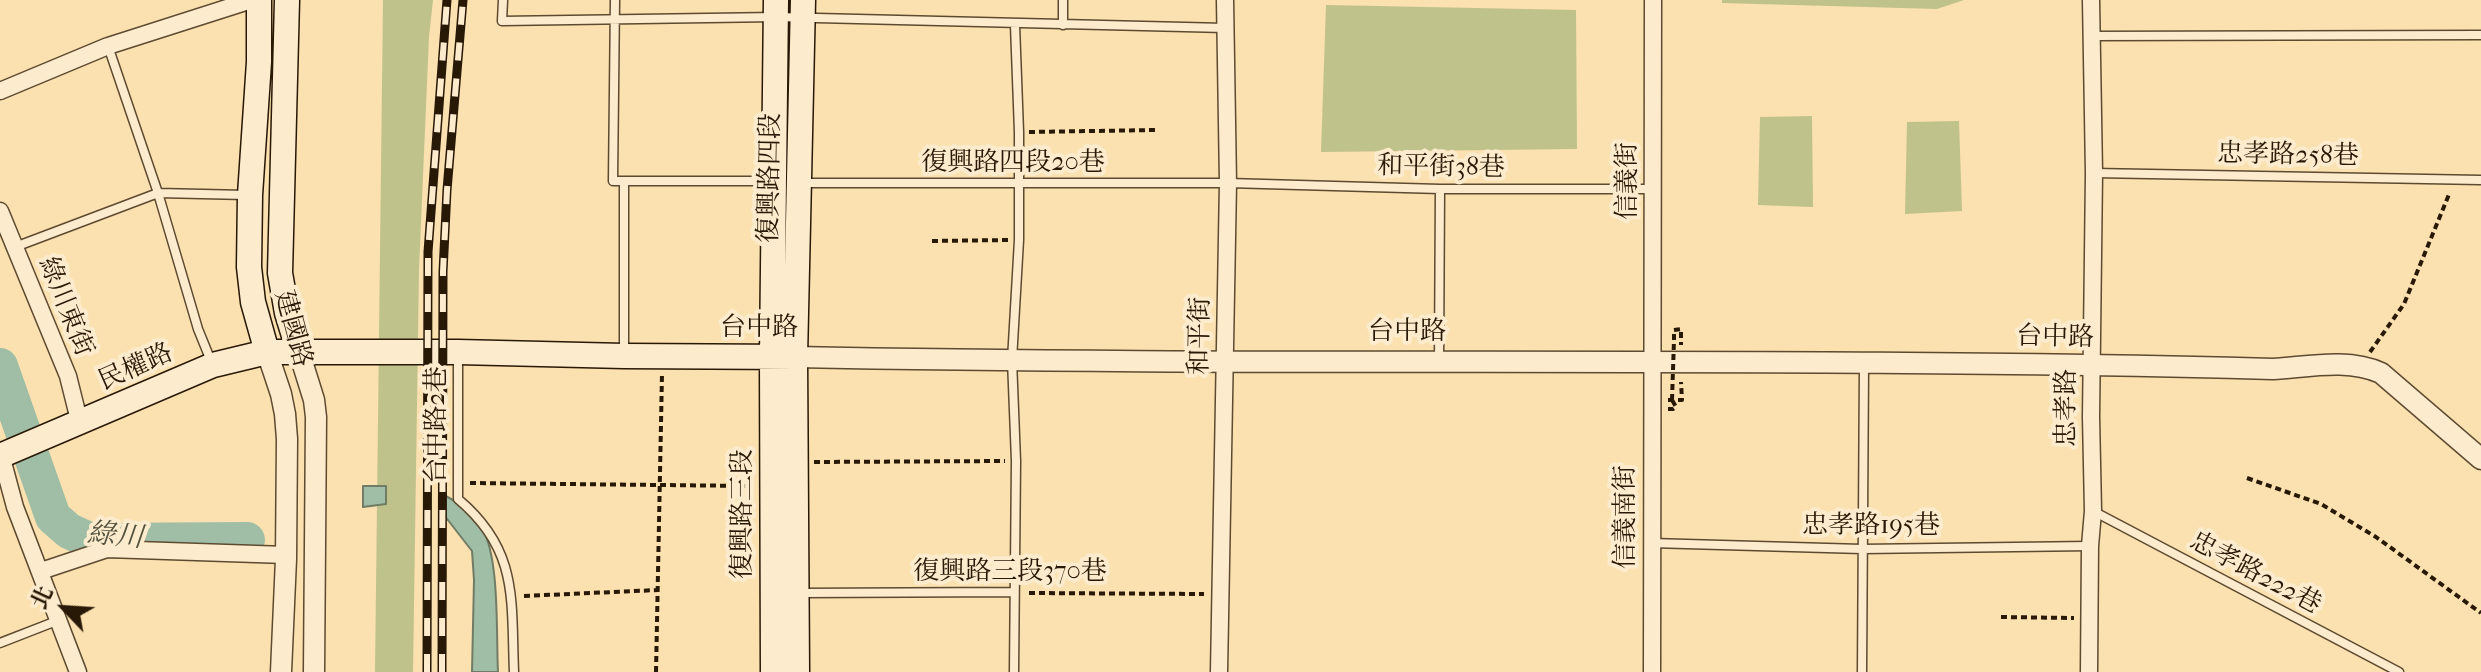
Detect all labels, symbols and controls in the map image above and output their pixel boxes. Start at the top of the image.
street label: 復興路四段 [754,113,788,243]
street label: 忠孝路258巷 [2217,139,2359,173]
street label: 信義街 [1613,142,1645,220]
street label: 復興路四段20巷 [921,148,1105,180]
street label: 和平街38巷 [1377,151,1505,185]
street label: 綠川東街 [31,253,99,361]
street label: 建國路 [267,287,317,371]
street label: 和平街 [1185,297,1217,375]
street label: 台中路 [720,313,798,345]
street label: 台中路 [1368,317,1446,349]
street label: 台中路 [2016,322,2094,354]
street label: 民權路 [94,338,178,398]
street label: 台中路2巷 [422,366,454,484]
street label: 忠孝路 [2052,369,2084,447]
street label: 復興路三段 [728,449,760,579]
street label: 信義南街 [1611,465,1643,569]
street label: 忠孝路195巷 [1802,511,1940,543]
water label: 綠川 [86,518,144,556]
street label: 忠孝路222巷 [2184,526,2326,622]
street label: 復興路三段370巷 [913,557,1107,589]
north arrow [24,568,104,648]
text: 北 [26,582,59,613]

